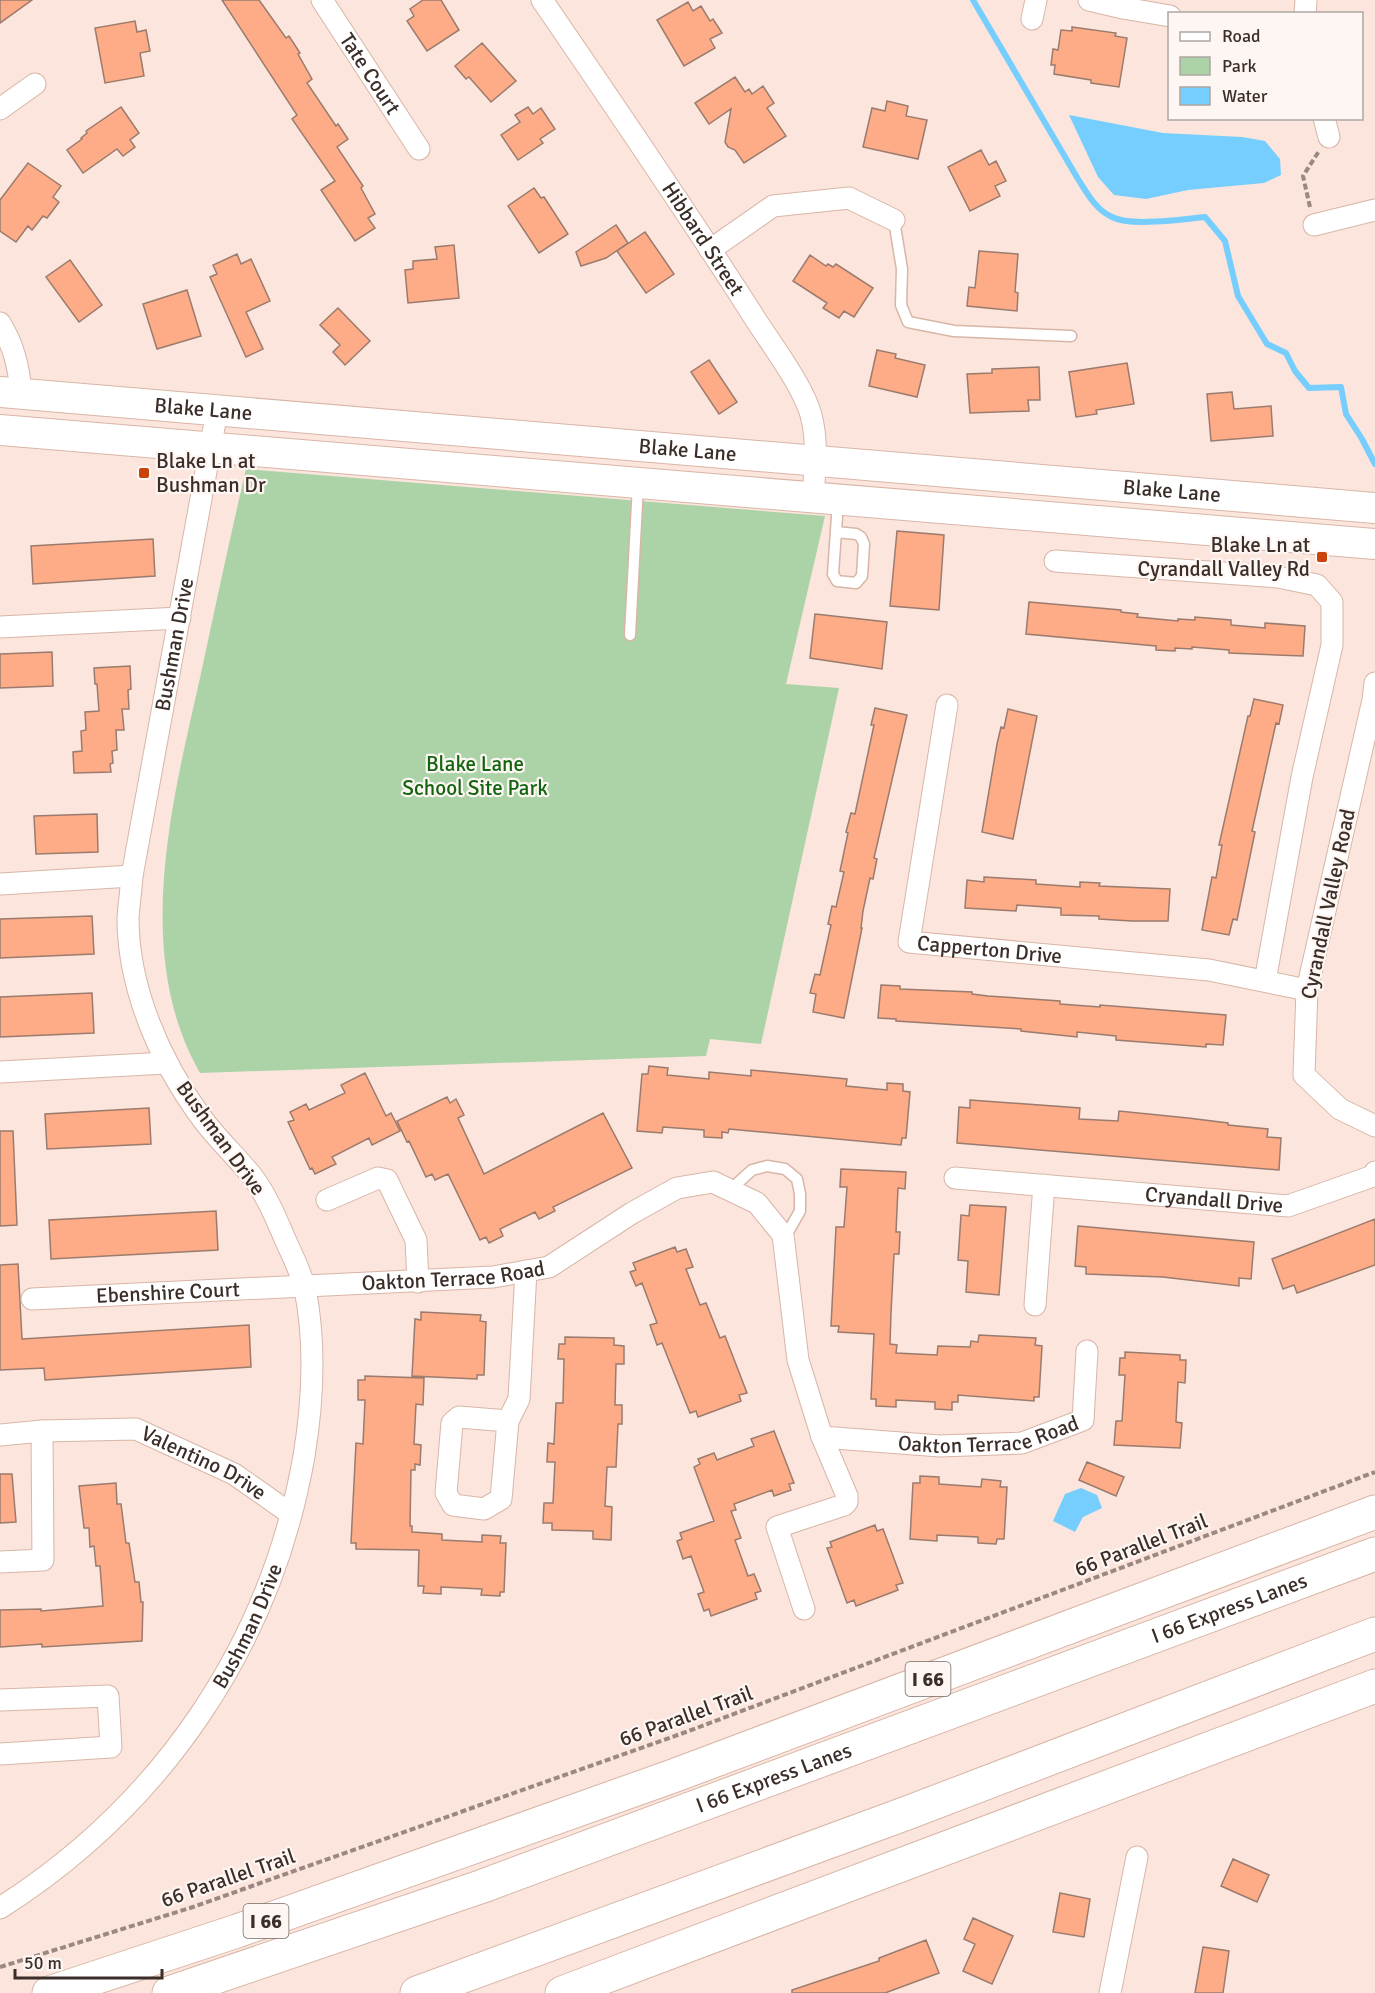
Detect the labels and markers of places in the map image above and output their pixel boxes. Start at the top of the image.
place label: Blake Ln at Bushman Dr [156,448,266,498]
marker: Blake Ln at Bushman Dr [137,466,151,480]
place label: Blake Ln at Cyrandall Valley Rd [1137,532,1310,582]
marker: Blake Ln at Cyrandall Valley Rd [1315,550,1329,564]

